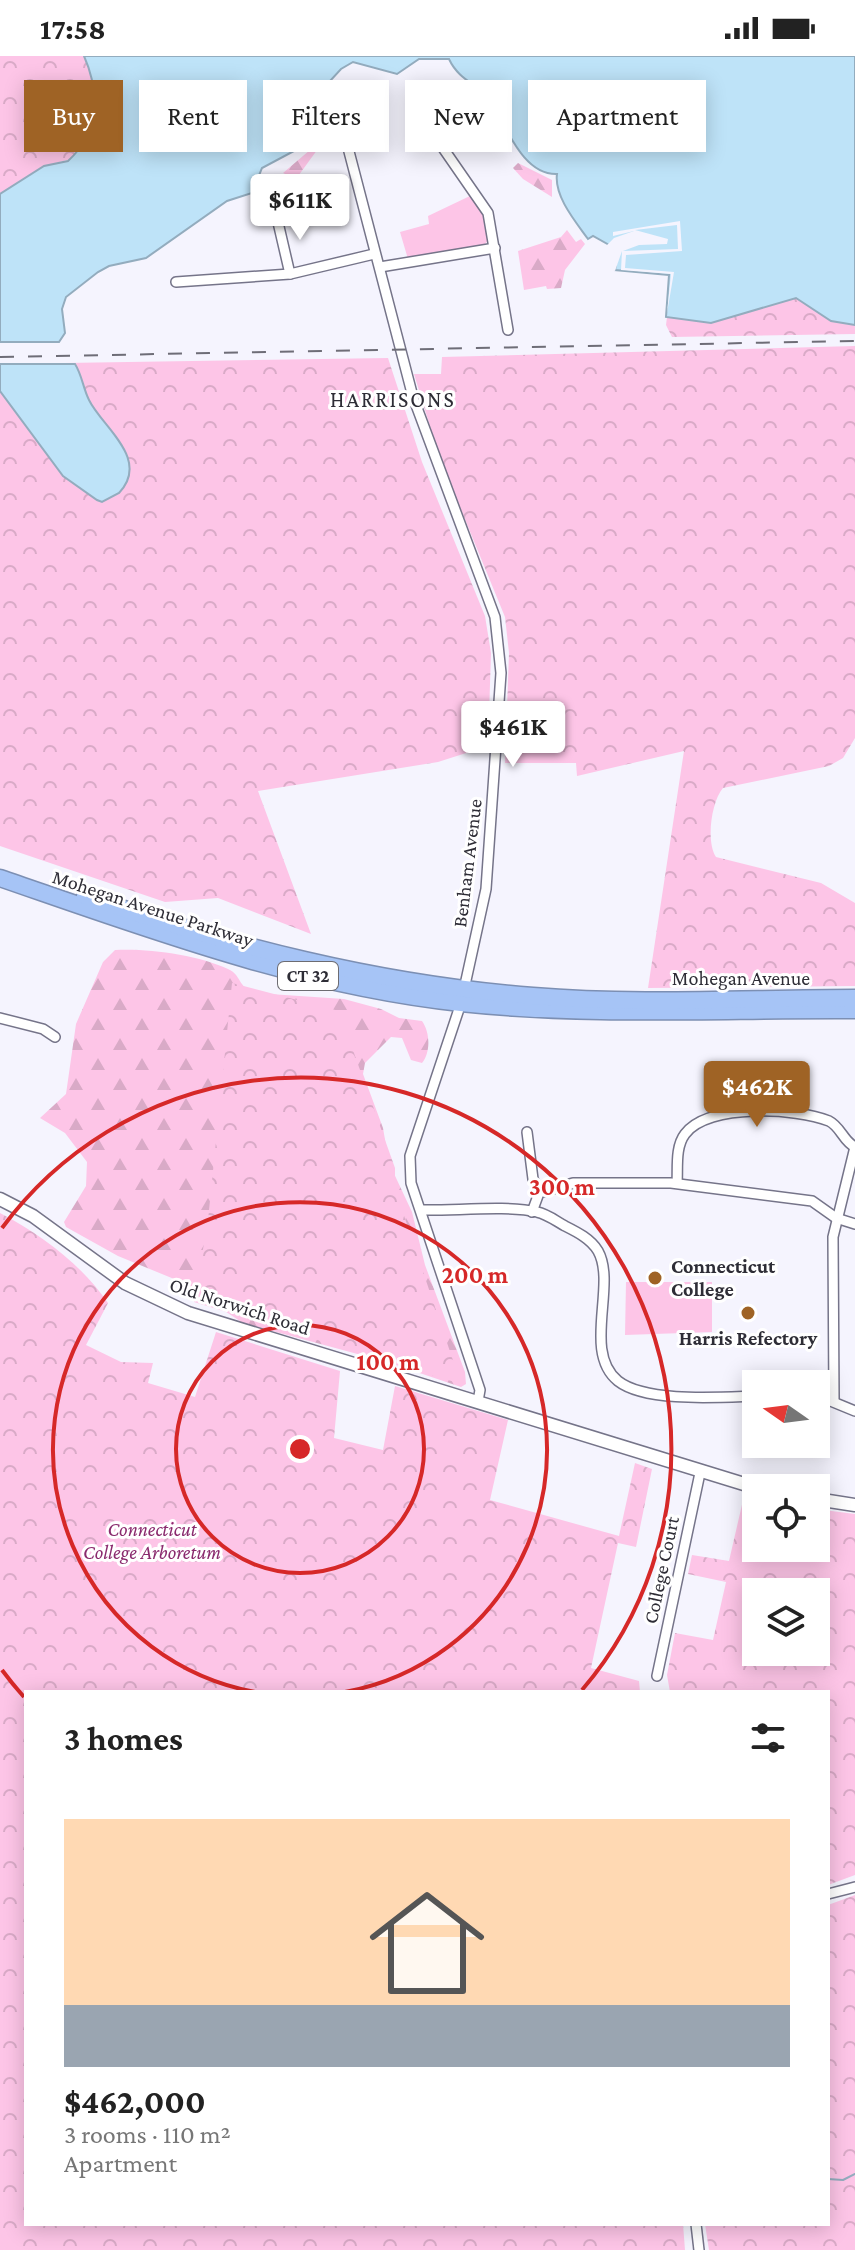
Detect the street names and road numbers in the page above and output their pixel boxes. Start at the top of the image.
street label: Benham Avenue [448,797,486,928]
street label: Mohegan Avenue Parkway [49,865,257,952]
road number: CT 32 [278,962,338,990]
street label: Mohegan Avenue [672,967,810,990]
street label: Old Norwich Road [167,1273,313,1339]
street label: College Court [639,1514,684,1626]

